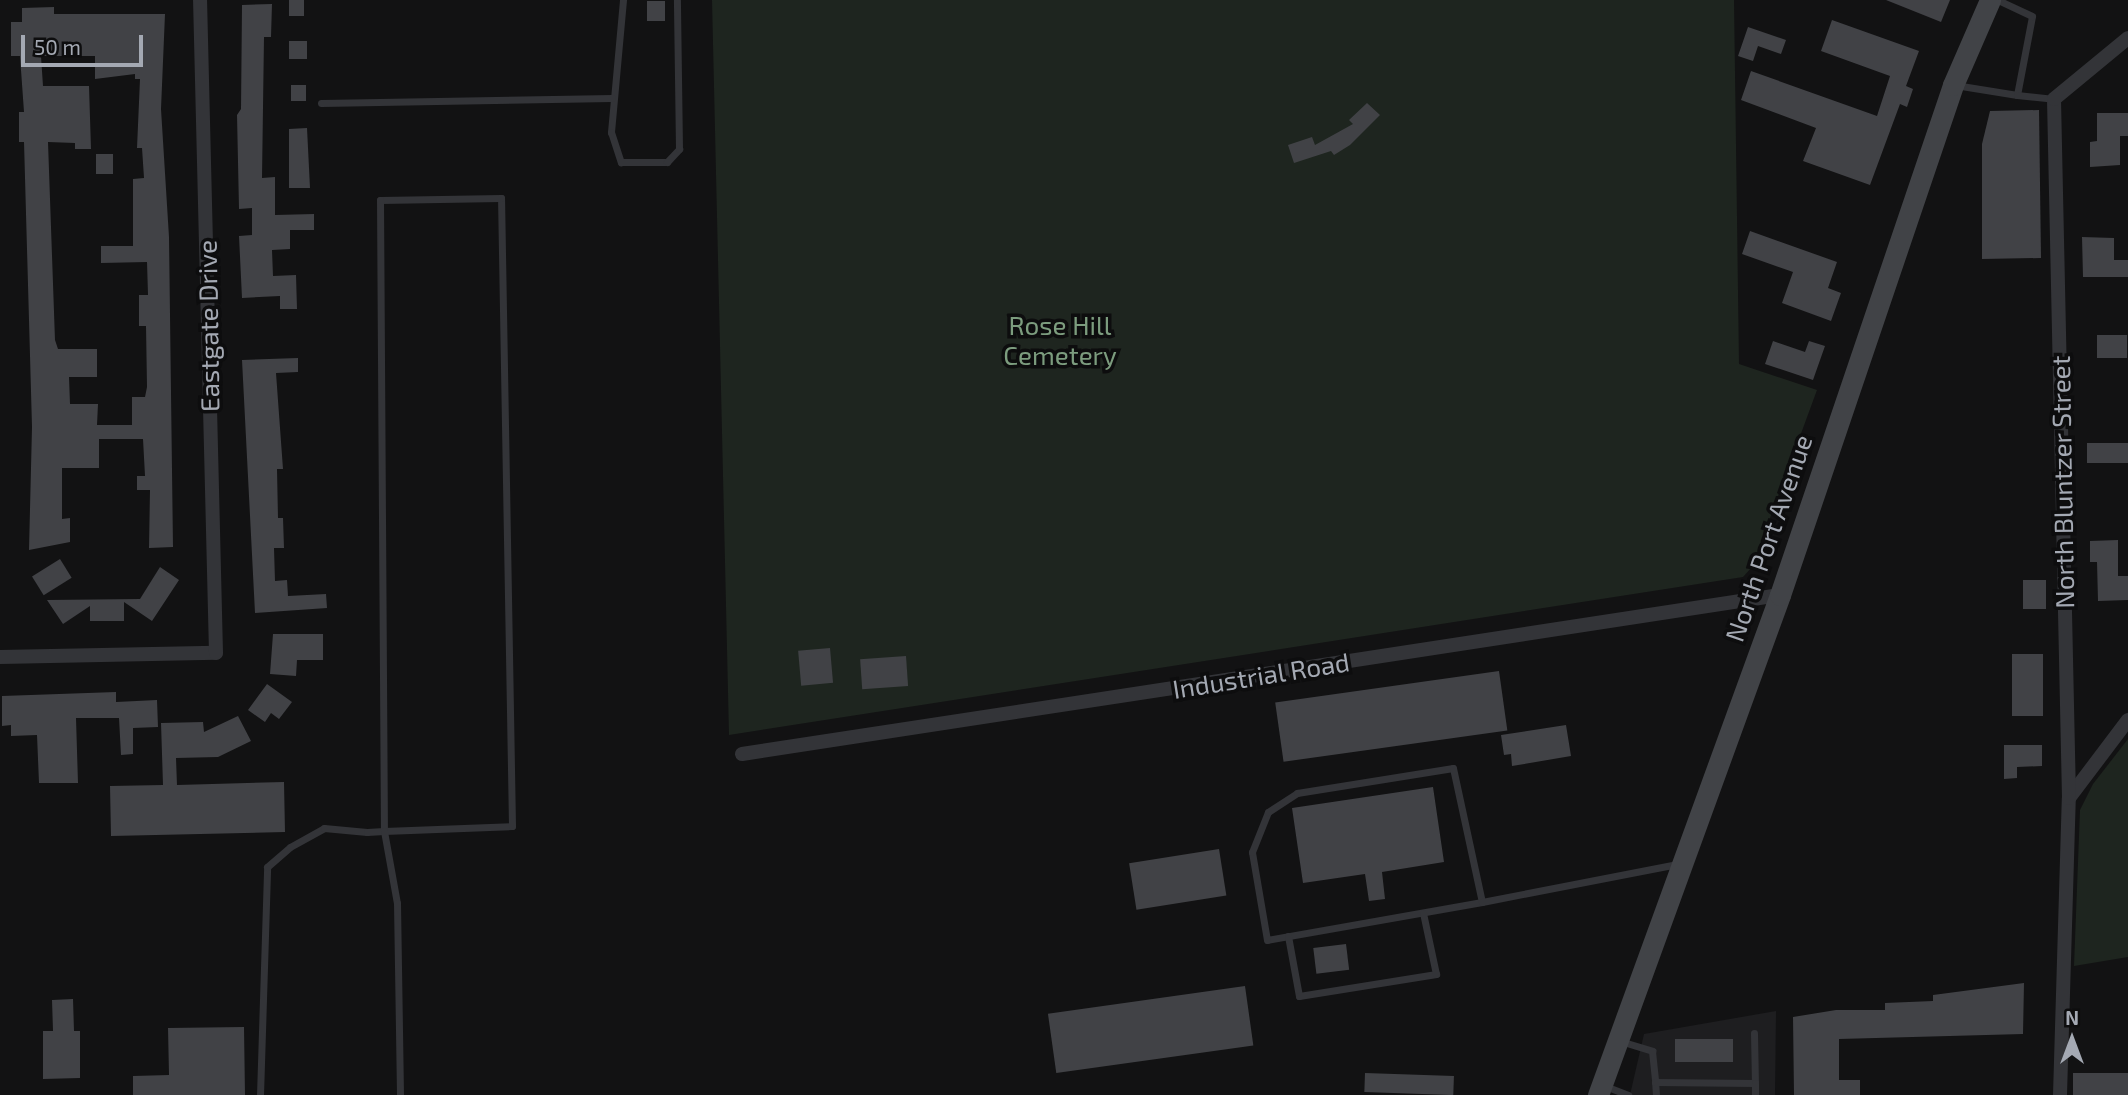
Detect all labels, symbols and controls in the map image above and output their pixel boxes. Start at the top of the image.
scale bar [24,21,147,65]
text: 50 m [34,34,81,59]
street label: Eastgate Drive [191,240,225,412]
park label: Rose Hill Cemetery [1003,309,1117,370]
street label: North Bluntzer Street [2044,355,2080,609]
street label: North Port Avenue [1718,430,1818,646]
street label: Industrial Road [1170,646,1352,704]
north arrow [2037,1004,2107,1074]
text: N [2065,1006,2079,1029]

